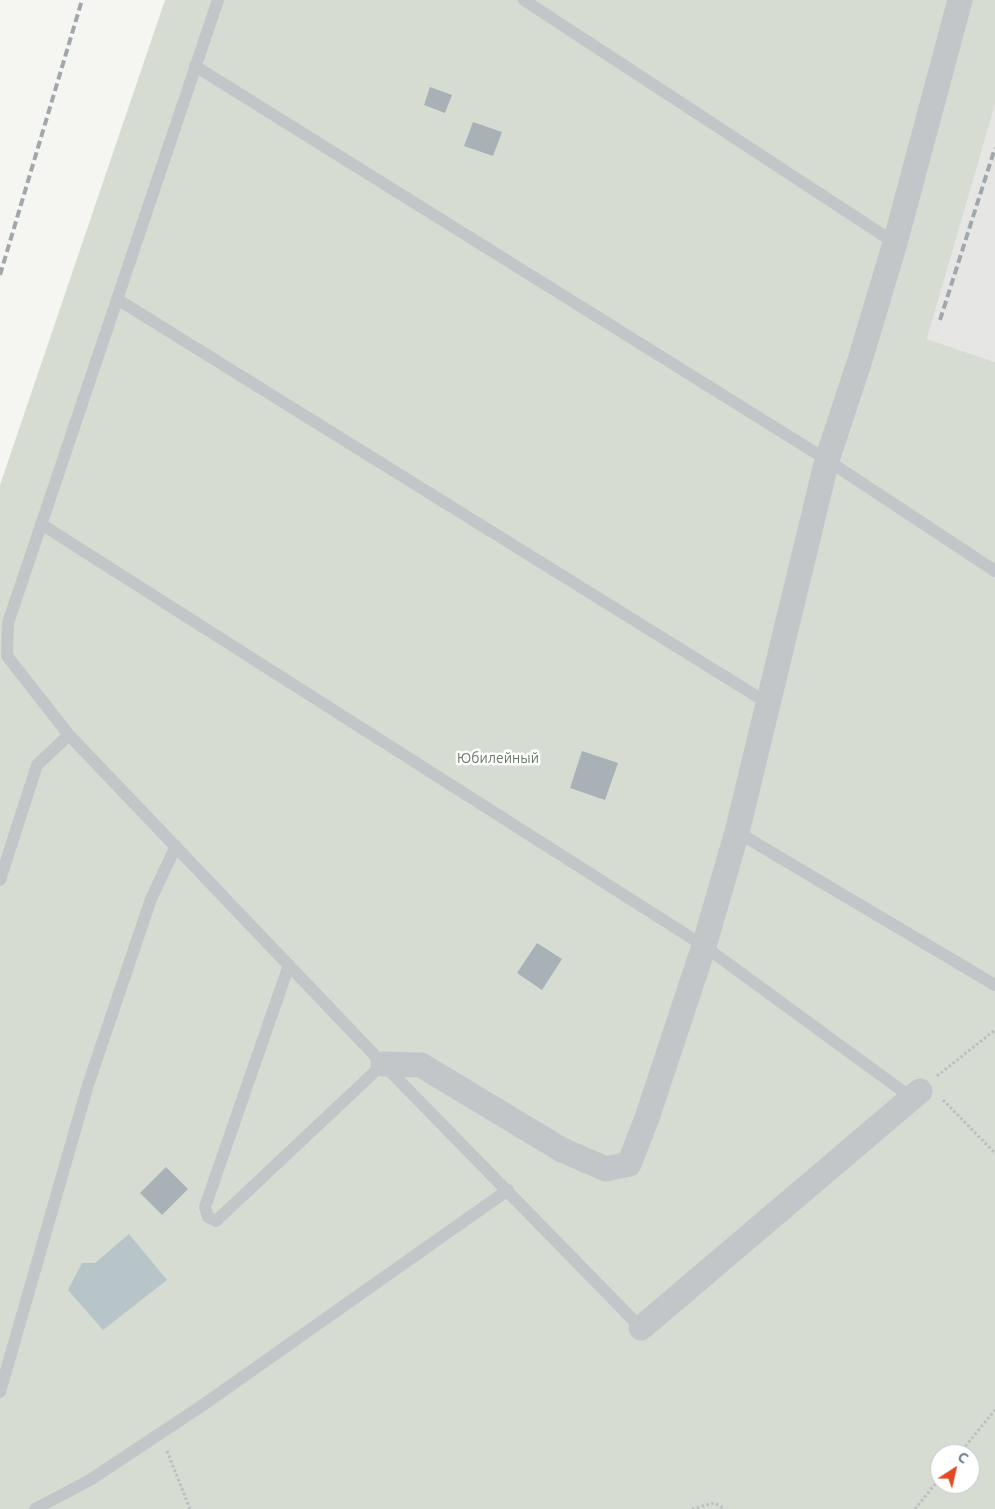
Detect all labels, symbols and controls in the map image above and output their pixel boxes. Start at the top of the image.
park label: Юбилейный [457,750,539,766]
north arrow [930,1444,980,1494]
text: С [955,1448,971,1467]

